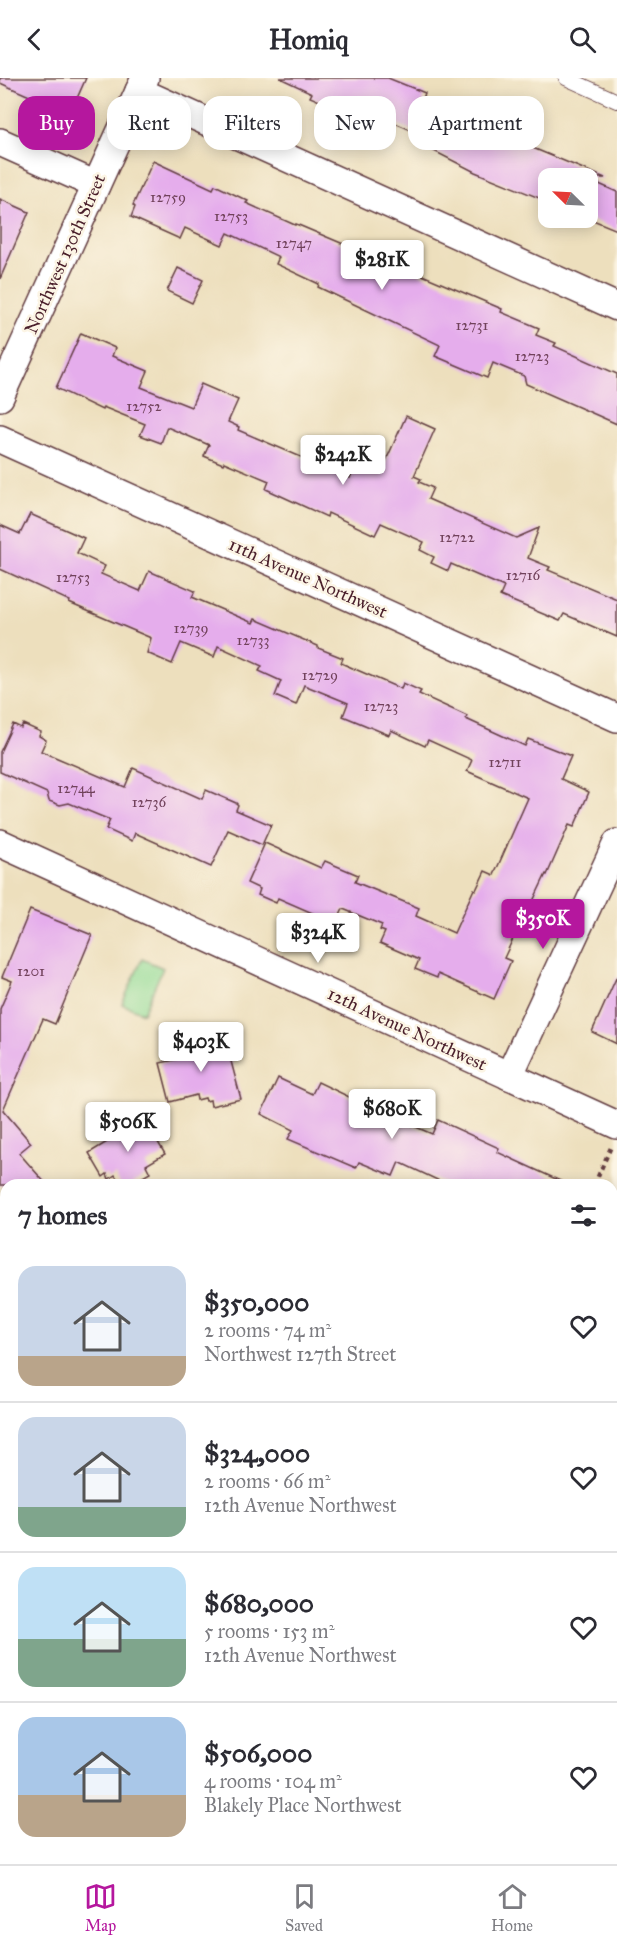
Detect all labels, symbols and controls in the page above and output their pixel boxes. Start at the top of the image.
icon: back [18,23,51,56]
text: Homiq [269,23,348,56]
icon: search [566,23,599,56]
chip: Buy [18,96,95,150]
chip: Rent [107,96,191,150]
chip: Filters [203,96,302,150]
chip: New [314,96,396,150]
chip: Apartment [408,96,544,150]
north arrow [538,168,598,228]
map controls [538,168,598,228]
street label: Northwest 130th Street [20,170,110,337]
house number: 12759 [150,188,186,206]
house number: 12753 [214,207,248,225]
house number: 12747 [276,234,312,252]
pin: $281K [340,240,424,291]
text: $281K [355,247,409,271]
house number: 12731 [456,316,488,334]
house number: 12723 [515,347,549,365]
house number: 12752 [126,397,162,415]
pin: $242K [301,435,385,486]
text: $242K [314,442,372,466]
house number: 12722 [439,528,475,546]
street label: 11th Avenue Northwest [225,533,391,623]
house number: 12716 [506,566,542,584]
house number: 12753 [56,568,90,586]
house number: 12739 [174,619,208,637]
house number: 12733 [237,631,269,649]
house number: 12729 [302,666,338,684]
house number: 12723 [364,697,398,715]
house number: 12711 [489,753,521,771]
house number: 12744 [57,779,95,797]
house number: 12736 [132,793,168,811]
pin: $350K [501,899,585,950]
text: $350K [515,906,571,930]
pin: $324K [276,913,360,964]
text: $324K [290,920,346,944]
house number: 1201 [17,962,45,980]
street label: 12th Avenue Northwest [324,982,491,1076]
pin: $403K [159,1022,243,1073]
text: $403K [173,1029,229,1053]
pin: $680K [350,1089,434,1140]
text: $680K [363,1096,421,1120]
pin: $506K [86,1102,170,1153]
text: $506K [99,1109,157,1133]
text: 7 homes [18,1199,107,1231]
icon: filters [567,1199,600,1232]
text: $350,000 [204,1286,309,1318]
icon: home [66,1290,138,1362]
icon: heart [567,1310,600,1343]
text: 2 rooms · 74 m² [204,1318,331,1342]
text: Northwest 127th Street [204,1342,396,1366]
text: $324,000 [204,1437,310,1469]
icon: home [66,1441,138,1513]
icon: heart [567,1461,600,1494]
text: 2 rooms · 66 m² [204,1469,330,1493]
text: 12th Avenue Northwest [204,1493,397,1517]
text: $680,000 [204,1587,314,1619]
icon: home [66,1591,138,1663]
icon: heart [567,1611,600,1644]
text: 5 rooms · 153 m² [204,1619,334,1643]
text: 12th Avenue Northwest [204,1643,397,1667]
text: $506,000 [204,1737,312,1769]
icon: home [66,1741,138,1813]
icon: heart [567,1761,600,1794]
text: 4 rooms · 104 m² [204,1769,342,1793]
text: Blakely Place Northwest [204,1793,402,1817]
tab: Map [84,1880,117,1935]
tab: Saved [285,1880,323,1935]
tab: Home [491,1880,533,1935]

